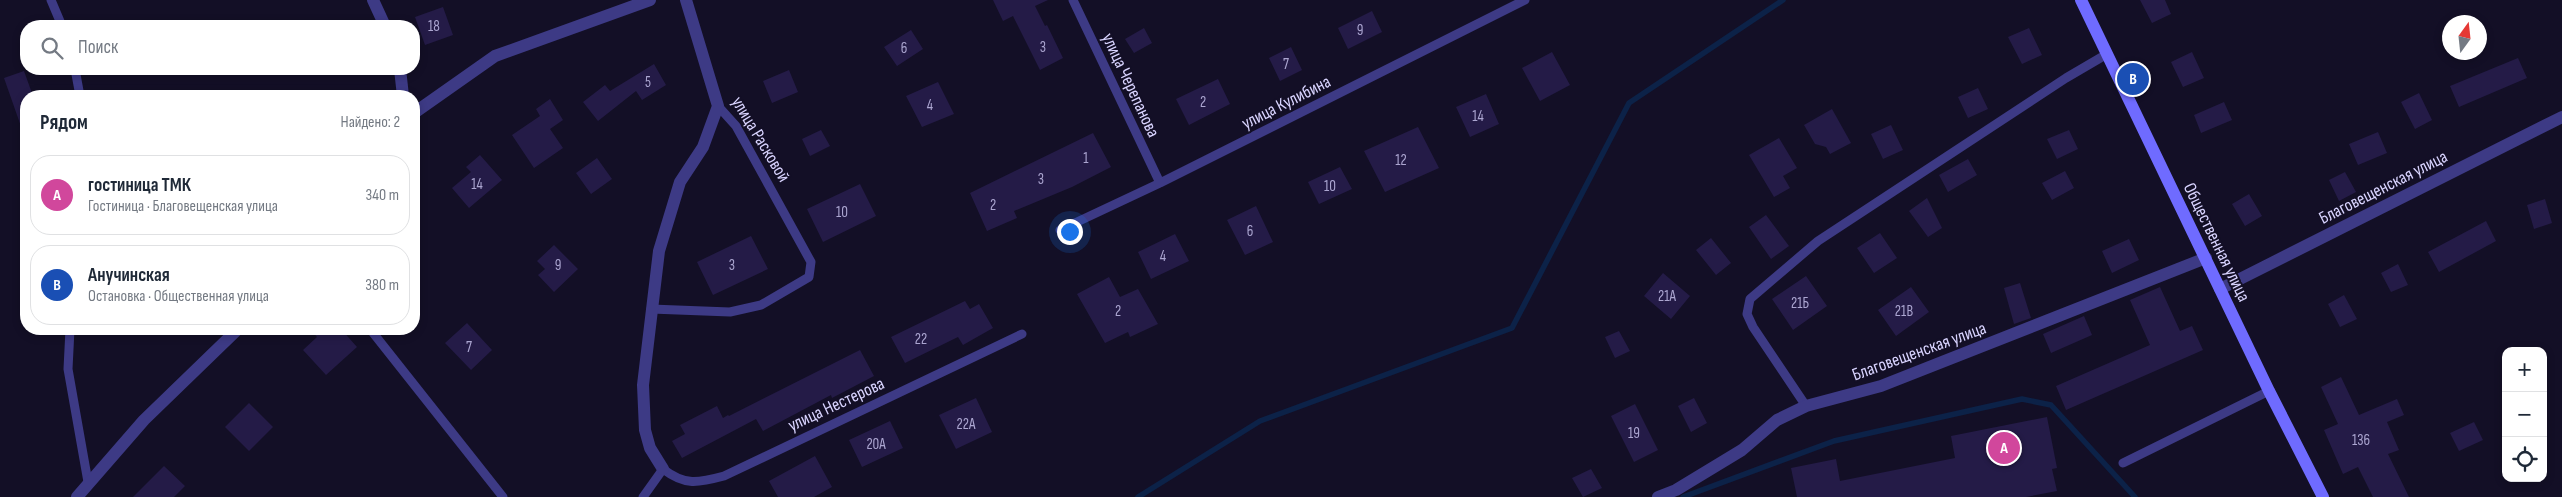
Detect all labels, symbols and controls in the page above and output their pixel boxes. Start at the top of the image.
north arrow [2442,15,2487,60]
house number: 18 [428,17,440,36]
search box [20,20,420,75]
house number: 9 [1357,21,1363,40]
street label: улица Черепанова [1097,30,1164,141]
icon: search [38,34,66,62]
text: Поиск [78,36,118,59]
house number: 3 [1040,38,1046,57]
house number: 6 [901,39,907,58]
house number: 7 [1283,55,1289,74]
pin: B [2117,60,2149,98]
street label: улица Кулибина [1238,71,1334,134]
house number: 5 [645,73,651,92]
street label: улица Расковой [727,93,794,186]
house number: 2 [1200,93,1206,112]
house number: 4 [927,96,933,115]
house number: 14 [1472,107,1484,126]
text: Рядом [40,110,88,135]
text: Найдено: 2 [341,113,400,132]
street label: Благовещенская улица [2316,146,2451,229]
house number: 1 [1083,149,1089,168]
house number: 12 [1395,151,1407,170]
house number: 3 [1038,170,1044,189]
text: гостиница ТМК [88,174,191,197]
house number: 14 [471,175,483,194]
house number: 10 [1324,177,1336,196]
street label: Общественная улица [2179,179,2254,305]
text: A [53,186,61,205]
text: 340 m [366,186,399,205]
house number: 2 [990,196,996,215]
text: Гостиница · Благовещенская улица [88,197,278,216]
house number: 10 [836,203,848,222]
your location [1057,219,1083,245]
house number: 6 [1247,222,1253,241]
house number: 4 [1160,247,1166,266]
house number: 9 [555,256,561,275]
house number: 3 [729,256,735,275]
text: Анучинская [88,264,170,287]
text: B [53,276,61,295]
text: 380 m [365,276,399,295]
text: Остановка · Общественная улица [88,287,269,306]
house number: 21А [1658,287,1677,306]
house number: 21Б [1791,294,1809,313]
house number: 2 [1115,302,1121,321]
house number: 21В [1895,302,1913,321]
street label: Благовещенская улица [1849,317,1989,385]
house number: 22 [915,330,927,349]
house number: 7 [466,338,472,357]
map controls [2502,347,2547,482]
button: + [2502,347,2547,392]
street label: улица Нестерова [785,373,888,436]
button: − [2502,392,2547,437]
house number: 22А [957,415,976,434]
house number: 19 [1628,424,1640,443]
pin: A [1988,429,2020,467]
house number: 136 [2352,431,2370,450]
house number: 20А [866,435,886,454]
button: locate [2502,437,2547,482]

